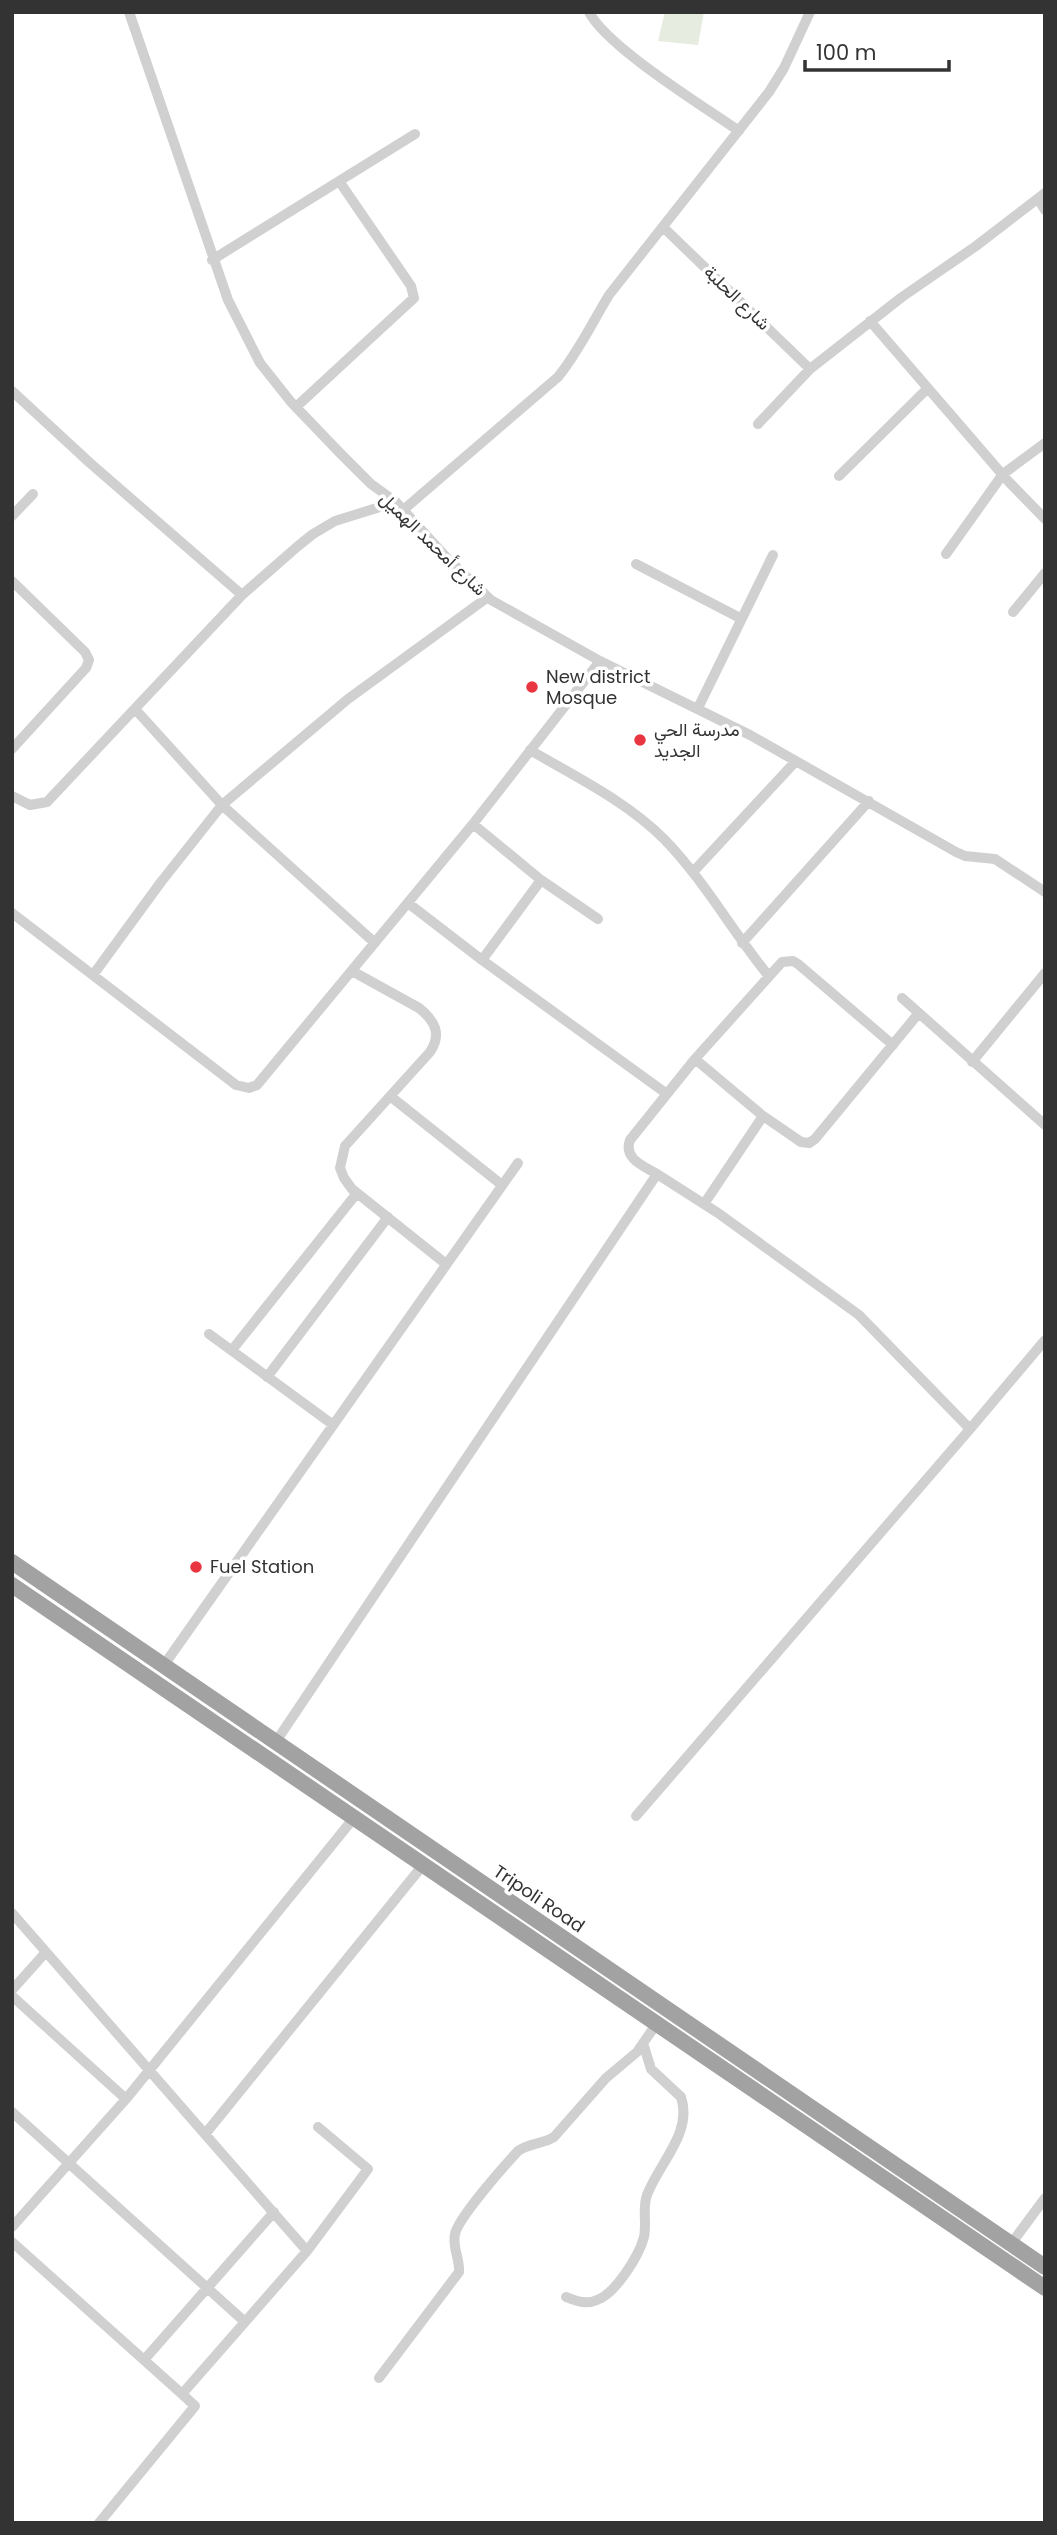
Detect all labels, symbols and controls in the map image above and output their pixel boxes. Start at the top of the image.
scale bar [805,28,948,72]
text: 100 m [816,38,876,67]
street label: شارع الحلبة [698,259,776,336]
street label: شارع أمحمد الهميل [374,486,492,601]
place label: New district Mosque [546,664,651,710]
marker: New district Mosque [524,679,540,695]
place label: مدرسة الحي الجديد [654,717,740,763]
marker: مدرسة الحي الجديد [632,732,648,748]
place label: Fuel Station [210,1554,314,1579]
marker: Fuel Station [188,1559,204,1575]
street label: Tripoli Road [489,1859,590,1938]

